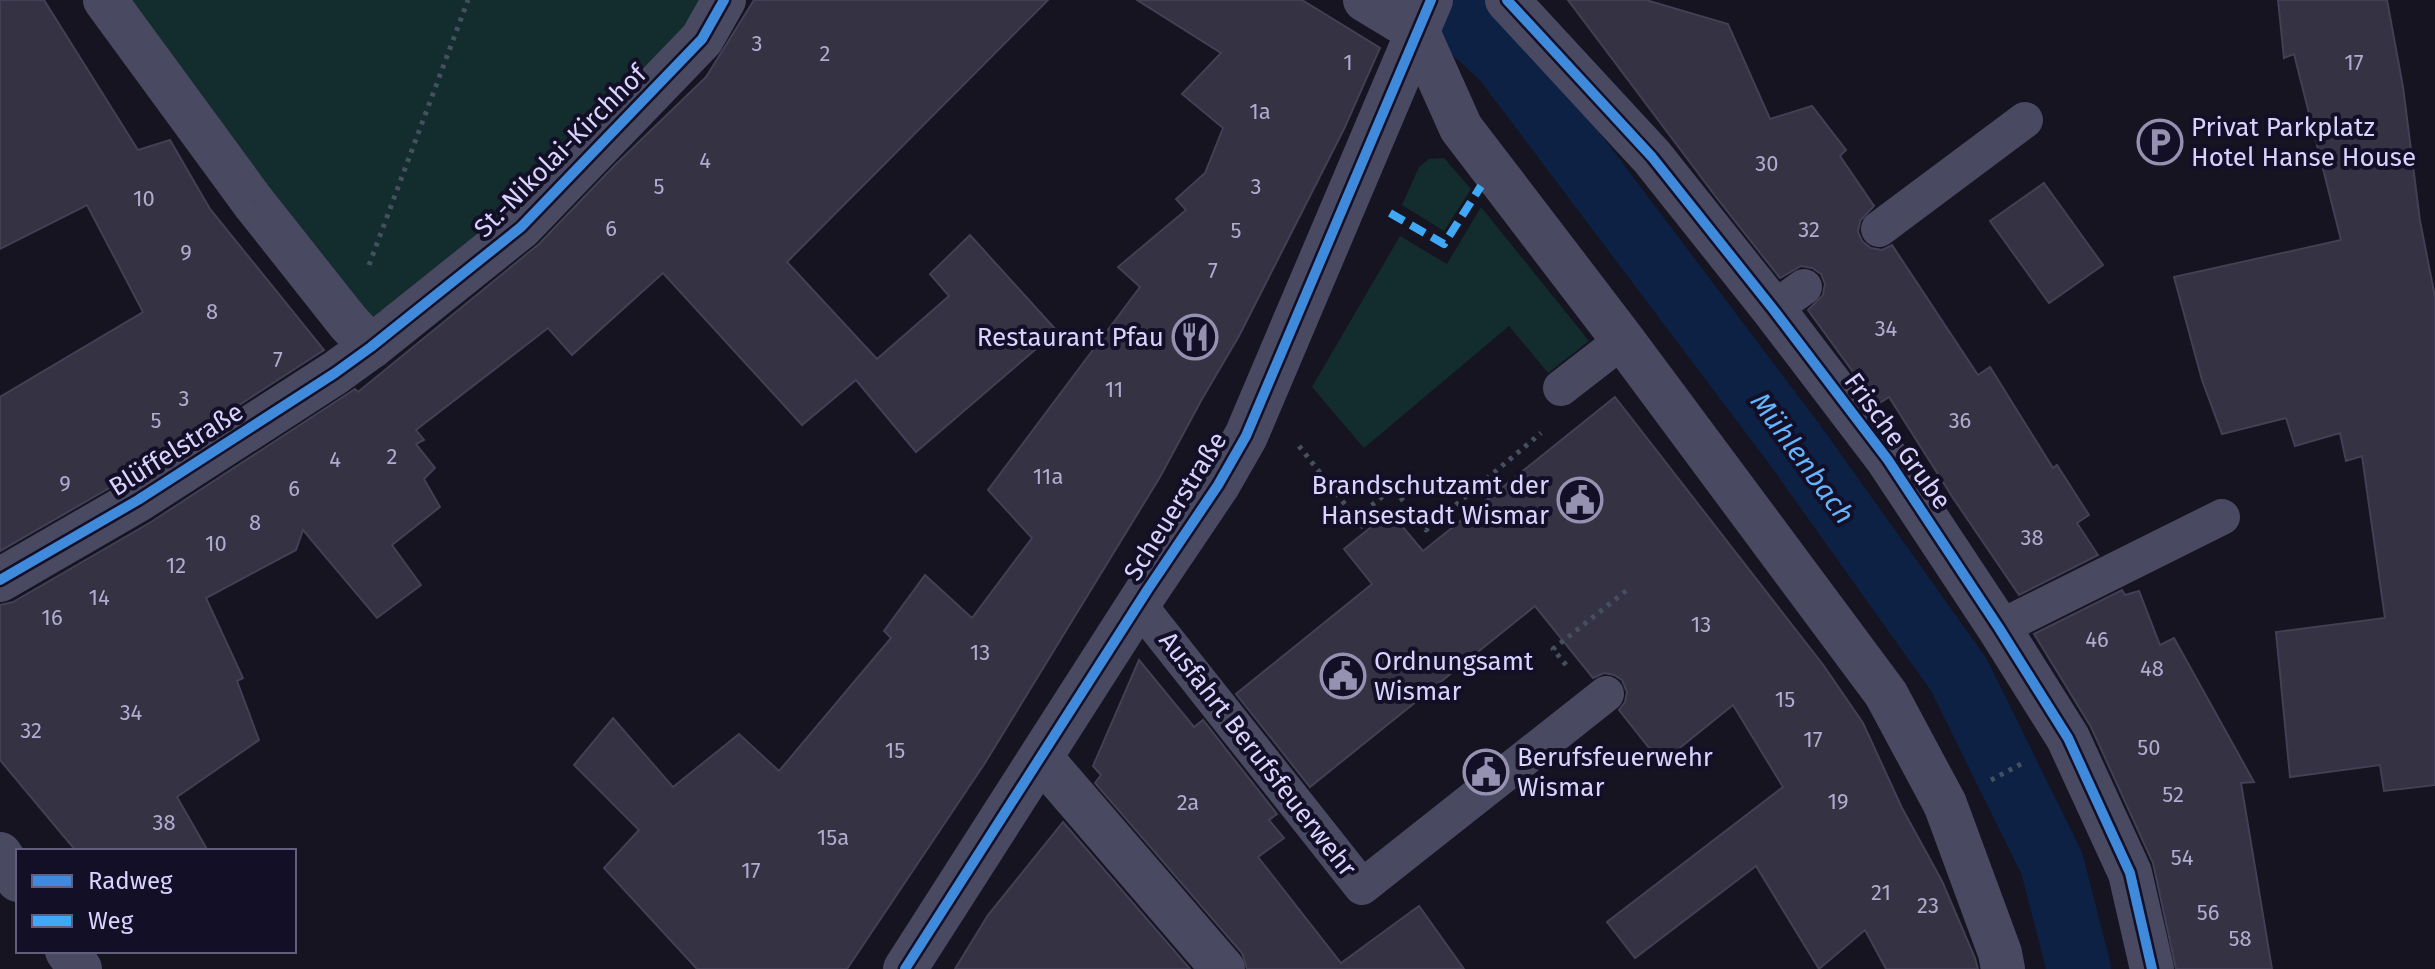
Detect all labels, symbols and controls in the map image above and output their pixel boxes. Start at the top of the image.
house number: 3 [752,30,762,57]
house number: 2 [820,40,830,67]
house number: 1 [1343,49,1353,76]
house number: 17 [2344,49,2364,76]
street label: St.-Nikolai-Kirchhof [468,57,654,244]
house number: 1a [1249,98,1271,125]
place label: Privat Parkplatz Hotel Hanse House [2191,112,2416,173]
parking icon: Privat Parkplatz Hotel Hanse House [2136,118,2184,166]
house number: 4 [699,147,711,174]
house number: 30 [1755,150,1779,177]
house number: 5 [653,173,665,200]
house number: 3 [1251,173,1261,200]
house number: 10 [133,185,155,212]
house number: 6 [605,215,617,242]
house number: 32 [1798,216,1820,243]
house number: 5 [1230,217,1242,244]
house number: 9 [180,239,192,266]
house number: 7 [1208,257,1218,284]
house number: 8 [206,298,218,325]
restaurant icon: Restaurant Pfau [1171,313,1219,361]
house number: 34 [1875,315,1898,342]
place label: Restaurant Pfau [977,322,1164,353]
house number: 7 [273,346,283,373]
street label: Frische Grube [1838,367,1958,516]
house number: 11 [1105,376,1123,403]
house number: 3 [179,385,189,412]
water label: Mühlenbach [1744,386,1861,530]
street label: Blüffelstraße [104,396,249,503]
house number: 5 [150,407,162,434]
house number: 36 [1949,407,1971,434]
street label: Scheuerstraße [1117,426,1233,586]
house number: 2 [387,443,397,470]
house number: 4 [329,446,341,473]
house number: 11a [1033,463,1063,490]
house number: 9 [59,470,71,497]
place label: Brandschutzamt der Hansestadt Wismar [1311,470,1549,531]
house number: 6 [288,475,300,502]
public building icon: Brandschutzamt der Hansestadt Wismar [1556,476,1604,524]
house number: 8 [249,509,261,536]
house number: 38 [2020,524,2044,551]
house number: 10 [205,530,227,557]
house number: 12 [166,552,186,579]
house number: 14 [88,584,110,611]
house number: 16 [41,604,63,631]
house number: 13 [1691,611,1711,638]
street label: Ausfahrt Berufsfeuerwehr [1152,626,1363,883]
house number: 46 [2085,626,2109,653]
house number: 13 [970,639,990,666]
place label: Ordnungsamt Wismar [1374,646,1534,707]
public building icon: Ordnungsamt Wismar [1319,652,1367,700]
house number: 48 [2140,655,2164,682]
house number: 15 [1775,686,1795,713]
house number: 34 [120,699,143,726]
house number: 32 [20,717,42,744]
house number: 17 [1803,726,1823,753]
house number: 50 [2137,734,2161,761]
house number: 15 [885,737,905,764]
place label: Berufsfeuerwehr Wismar [1517,742,1713,803]
public building icon: Berufsfeuerwehr Wismar [1462,748,1510,796]
house number: 52 [2162,781,2184,808]
house number: 19 [1827,788,1849,815]
house number: 2a [1177,789,1199,816]
house number: 38 [152,809,176,836]
house number: 15a [817,824,849,851]
house number: 54 [2171,844,2194,871]
legend [16,849,296,953]
house number: 17 [741,857,761,884]
text: Radweg [88,867,173,895]
house number: 21 [1871,879,1891,906]
house number: 23 [1917,892,1939,919]
house number: 56 [2197,899,2219,926]
text: Weg [88,907,134,935]
house number: 58 [2228,925,2252,952]

